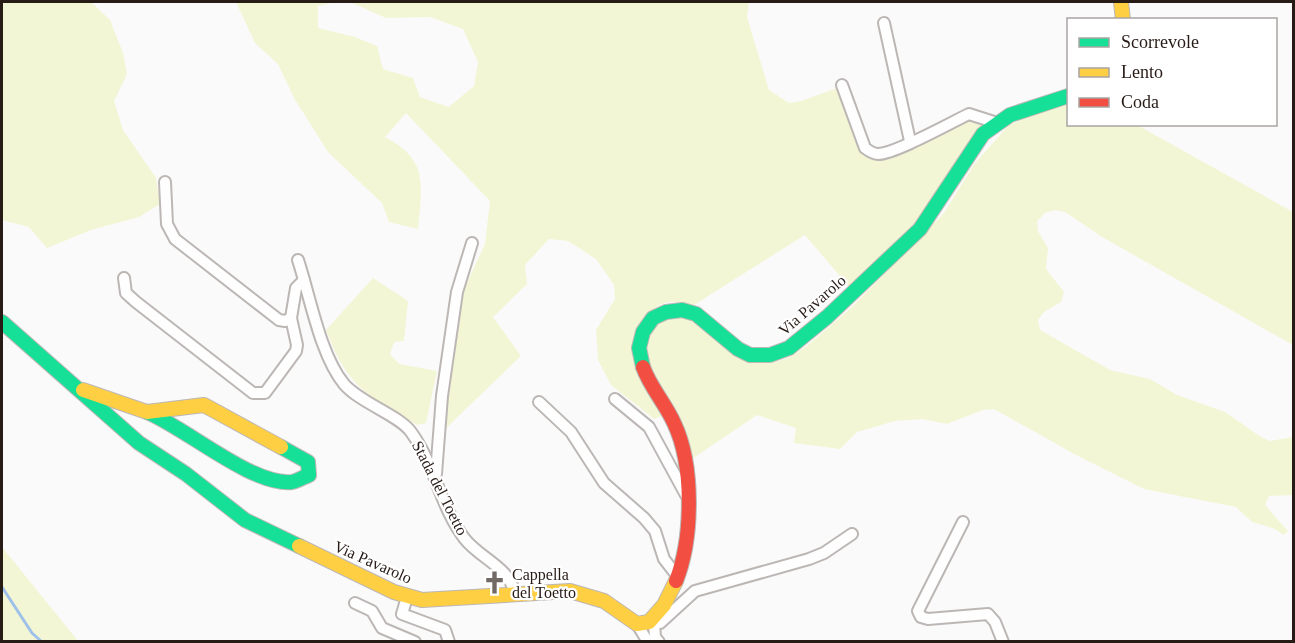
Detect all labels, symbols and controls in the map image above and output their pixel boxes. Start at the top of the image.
legend [1067,18,1277,126]
text: Scorrevole [1121,32,1199,52]
text: Lento [1121,62,1163,82]
text: Coda [1121,92,1159,112]
street label: Via Pavarolo [775,271,849,339]
street label: Stada del Toetto [409,438,471,538]
street label: Via Pavarolo [332,537,414,587]
place label: Cappella del Toetto [512,566,576,601]
church icon: Cappella del Toetto [481,570,507,596]

